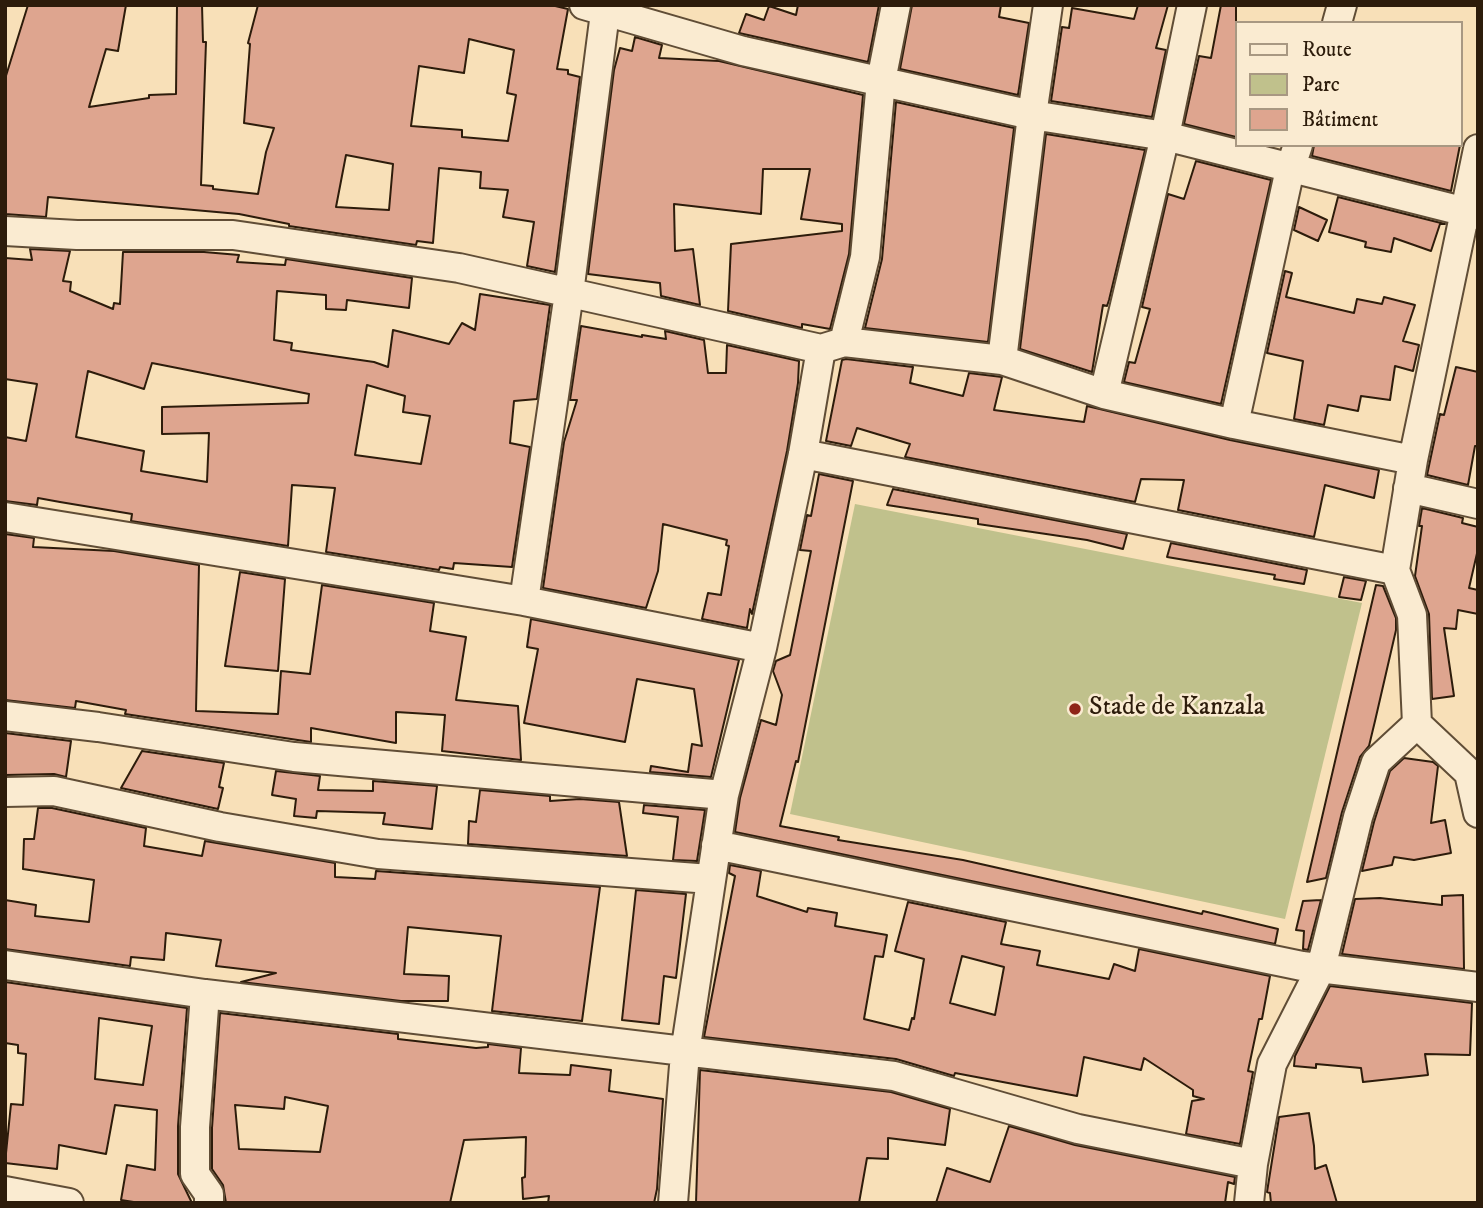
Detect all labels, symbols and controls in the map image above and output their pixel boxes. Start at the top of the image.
legend [1234,21,1462,147]
text: Route [1302,37,1352,63]
text: Parc [1302,72,1340,98]
text: Bâtiment [1302,107,1378,133]
place label: Stade de Kanzala [1089,693,1265,725]
marker: Stade de Kanzala [1067,701,1083,717]

